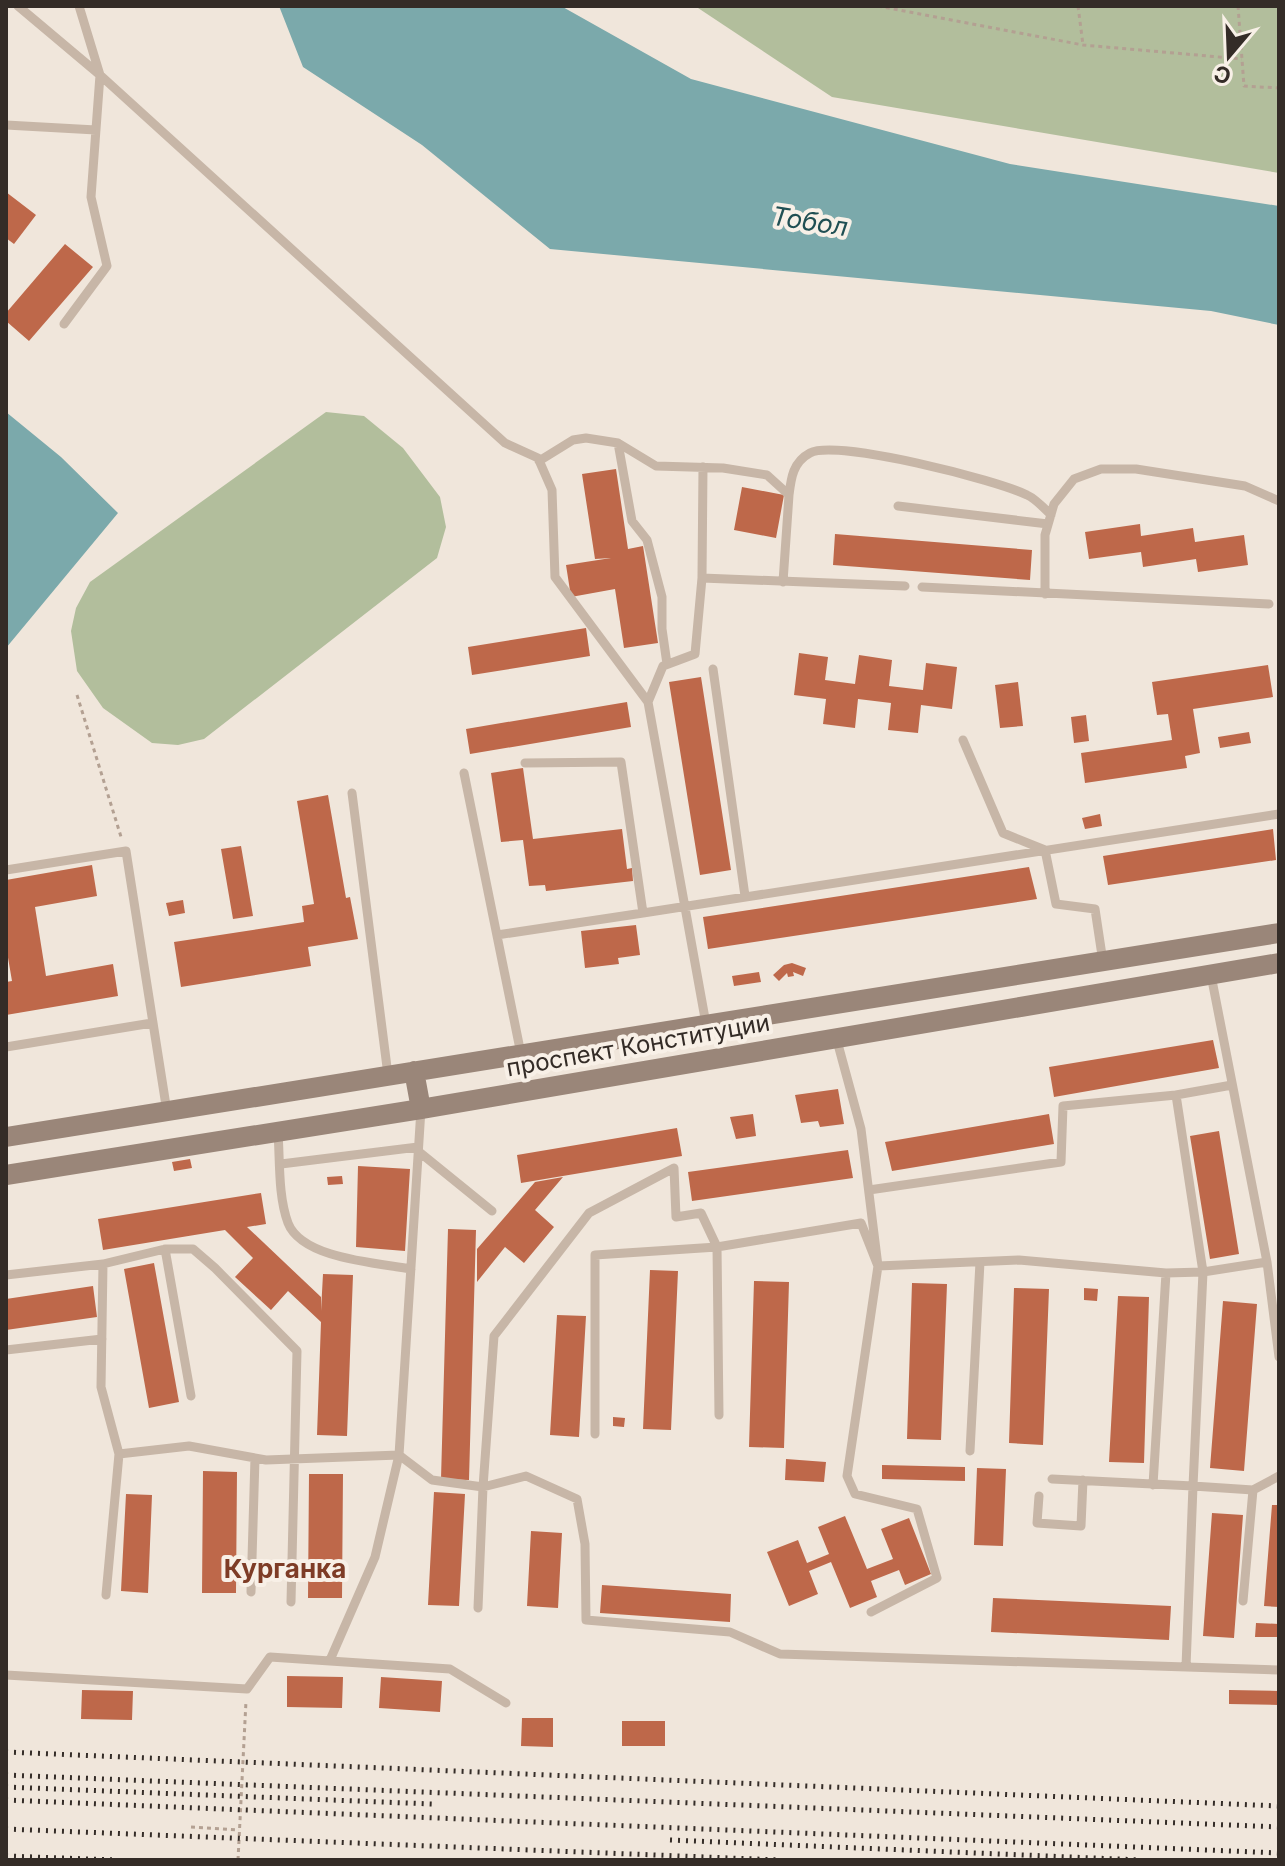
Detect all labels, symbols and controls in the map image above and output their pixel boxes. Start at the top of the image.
north arrow [1189,16,1269,96]
text: С [1211,60,1234,90]
water label: Тобол [770,200,850,242]
street label: проспект Конституции [504,1008,772,1082]
district label: Курганка [224,1553,346,1584]

